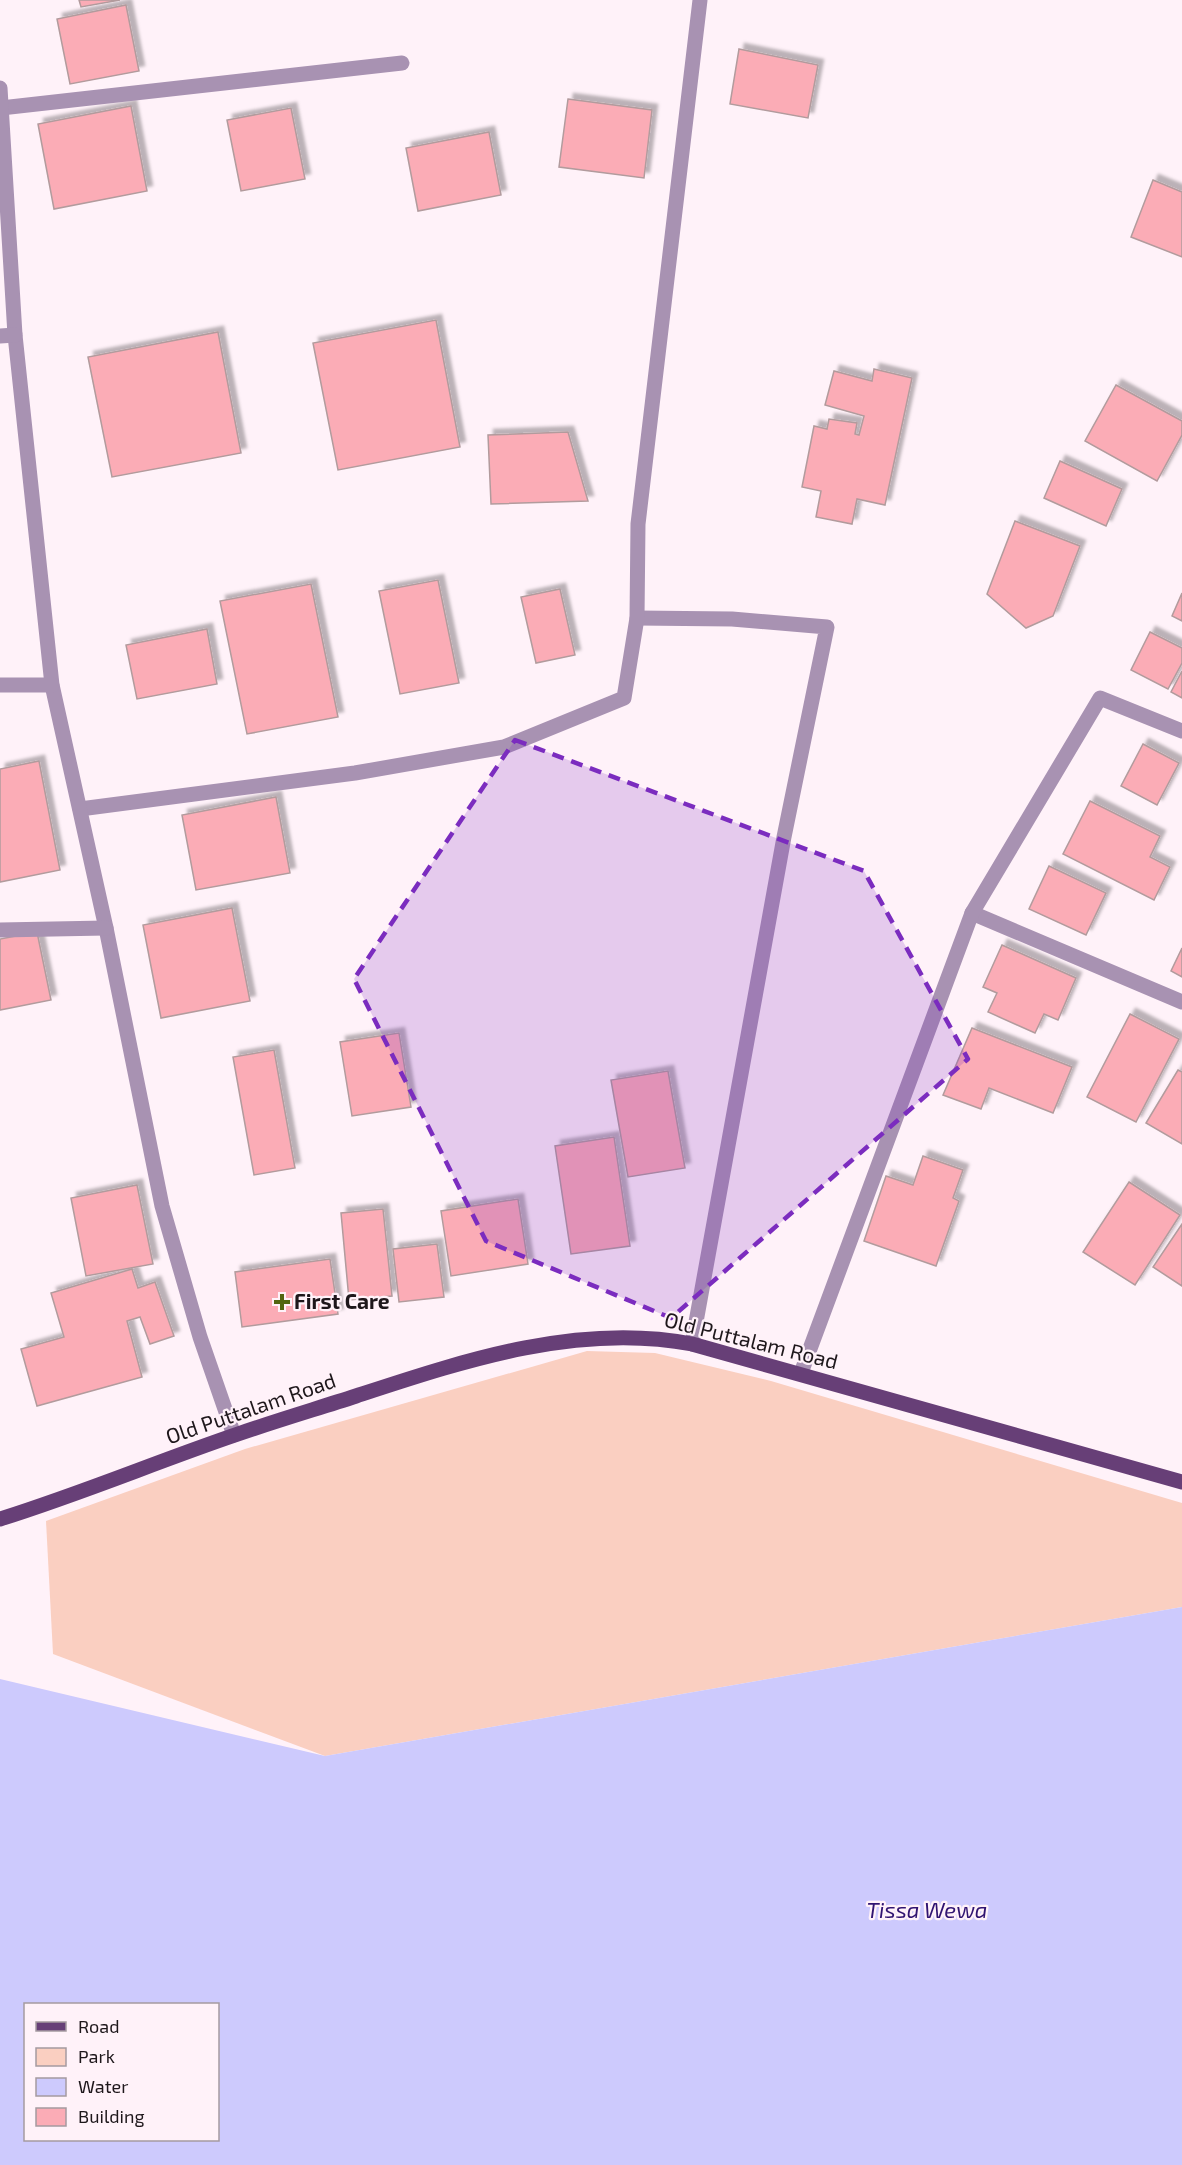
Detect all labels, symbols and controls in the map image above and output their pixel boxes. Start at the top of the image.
place label: First Care [294,1288,390,1313]
marker: First Care [275,1295,289,1309]
street label: Old Puttalam Road [662,1306,841,1373]
street label: Old Puttalam Road [162,1367,339,1448]
water label: Tissa Wewa [867,1896,987,1922]
legend [24,2003,219,2141]
text: Road [78,2015,119,2037]
text: Park [78,2045,115,2067]
text: Water [78,2075,128,2097]
text: Building [78,2105,145,2127]

